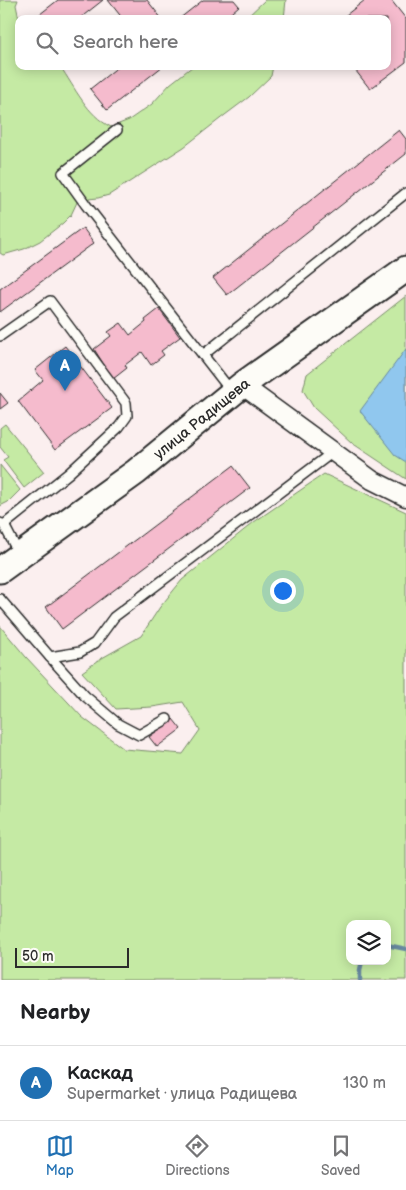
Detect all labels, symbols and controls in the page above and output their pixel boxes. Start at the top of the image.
search box [15,15,391,70]
icon: search [33,29,61,57]
text: Search here [73,31,178,54]
pin: A [49,350,81,391]
street label: улица Радищева [150,374,254,464]
your location [270,578,296,604]
map controls [346,920,391,965]
button: layers [346,920,391,965]
scale bar [15,945,129,968]
text: 50 m [22,948,54,965]
text: Nearby [20,1000,90,1025]
text: Каскад [67,1062,133,1085]
text: A [31,1074,41,1093]
text: 130 m [343,1074,386,1093]
text: Supermarket · улица Радищева [67,1085,297,1104]
tab: Map [46,1132,74,1179]
tab: Directions [165,1132,230,1179]
tab: Saved [321,1132,360,1179]

